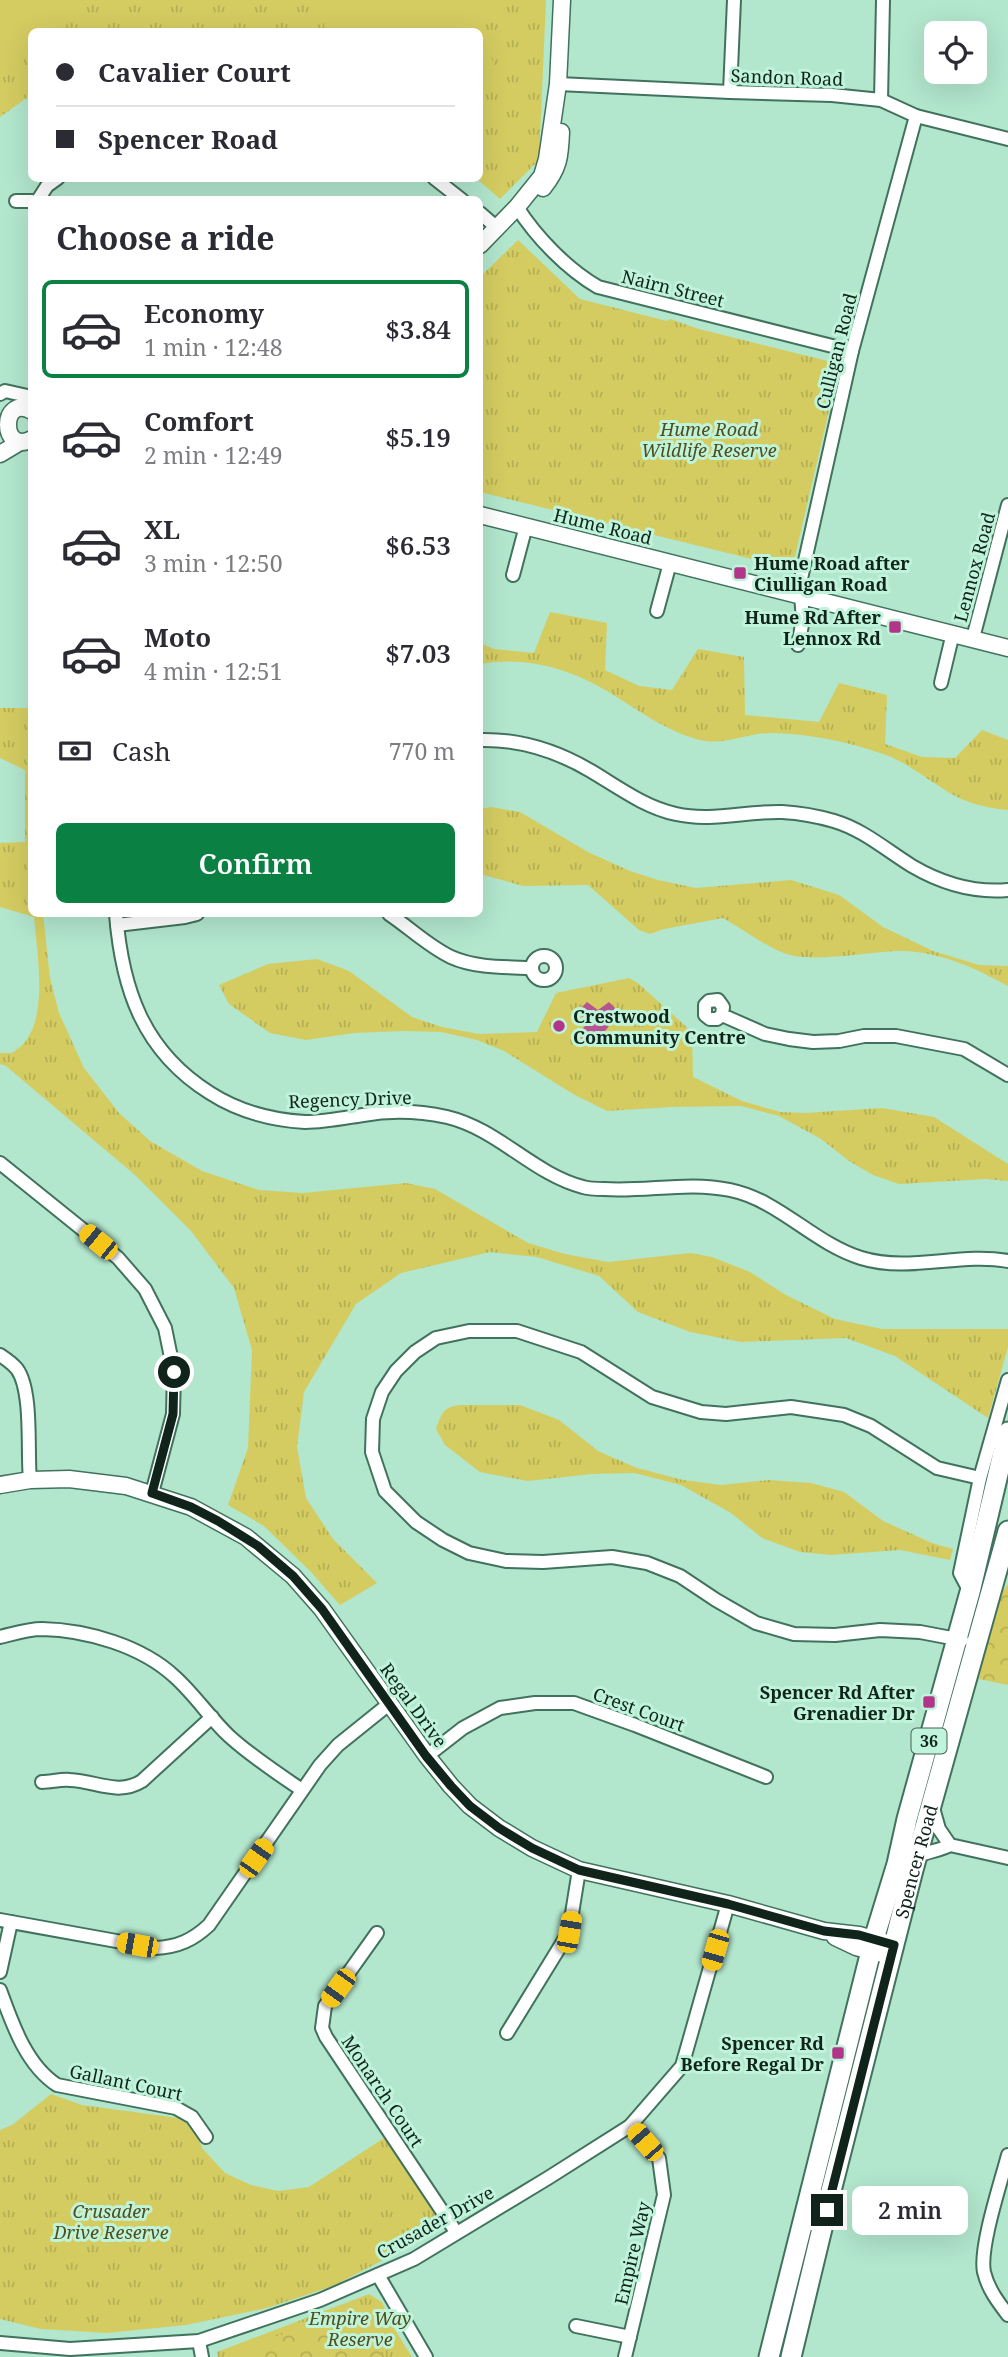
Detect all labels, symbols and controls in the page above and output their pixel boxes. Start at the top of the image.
map controls [924,21,987,84]
button: locate [924,21,987,84]
text: Cavalier Court [98,54,291,90]
street label: Sandon Road [730,63,844,91]
text: Spencer Road [98,121,278,157]
text: Choose a ride [56,216,275,259]
street label: Nairn Street [619,264,727,312]
street label: Culligan Road [810,290,862,412]
text: Economy [144,295,264,331]
icon: car [60,298,123,361]
text: $3.84 [385,311,451,347]
text: 1 min · 12:48 [144,331,282,363]
text: Comfort [144,403,254,439]
icon: car [60,406,123,469]
park label: Hume Road Wildlife Reserve [641,417,777,462]
text: $5.19 [385,419,451,455]
text: 2 min · 12:49 [144,439,282,471]
street label: Hume Road [551,502,655,550]
street label: Lennox Road [948,509,1000,625]
text: XL [144,511,180,547]
icon: car [60,514,123,577]
text: $6.53 [385,527,451,563]
text: 3 min · 12:50 [144,547,282,579]
place label: Hume Road after Ciulligan Road [754,551,910,596]
marker: Hume Road after Ciulligan Road [732,565,748,581]
place label: Hume Rd After Lennox Rd [744,605,882,650]
text: Moto [144,619,211,655]
marker: Hume Rd After Lennox Rd [887,619,903,635]
icon: car [60,622,123,685]
text: $7.03 [385,635,451,671]
text: 4 min · 12:51 [144,655,282,687]
icon: cash [56,732,94,770]
text: Cash [112,733,171,769]
text: 770 m [389,735,455,767]
button: Confirm [56,823,455,903]
place label: Crestwood Community Centre [573,1004,746,1049]
marker: Crestwood Community Centre [551,1018,567,1034]
street label: Regency Drive [288,1085,412,1113]
car [76,1221,121,1263]
route start [158,1356,190,1388]
street label: Regal Drive [375,1658,453,1752]
place label: Spencer Rd After Grenadier Dr [760,1680,916,1725]
street label: Crest Court [590,1681,688,1737]
marker: Spencer Rd After Grenadier Dr [921,1694,937,1710]
road number: 36 [912,1728,946,1754]
street label: Spencer Road [889,1802,943,1921]
car [236,1835,277,1881]
car [556,1909,583,1955]
car [700,1927,731,1973]
car [115,1931,160,1959]
car [318,1965,359,2011]
street label: Monarch Court [337,2030,429,2152]
place label: Spencer Rd Before Regal Dr [681,2031,825,2076]
marker: Spencer Rd Before Regal Dr [830,2045,846,2061]
street label: Gallant Court [67,2058,185,2106]
car [624,2119,667,2165]
street label: Crusader Drive [372,2180,498,2264]
callout: 2 min [852,2186,967,2234]
route end [811,2194,843,2226]
text: 2 min [878,2194,942,2226]
street label: Empire Way [608,2198,656,2307]
park label: Crusader Drive Reserve [52,2199,169,2244]
park label: Empire Way Reserve [308,2306,411,2351]

